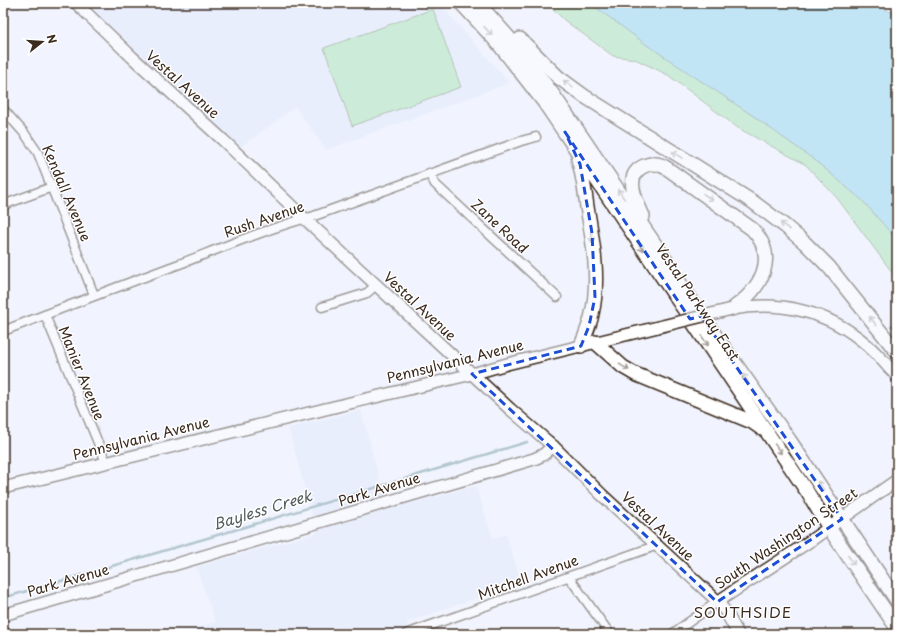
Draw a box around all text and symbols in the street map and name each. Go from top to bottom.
north arrow [22,22,62,62]
one-way arrow [483,26,492,36]
text: N [43,32,62,46]
street label: Vestal Avenue [141,45,225,123]
one-way arrow [562,80,573,88]
street label: Kendall Avenue [37,142,97,244]
one-way arrow [671,150,683,158]
one-way arrow [617,189,625,200]
one-way arrow [702,193,713,201]
street label: Zane Road [467,194,533,258]
street label: Rush Avenue [221,195,307,243]
one-way arrow [780,221,791,230]
one-way arrow [588,230,596,243]
street label: Vestal Parkway East [651,239,745,365]
one-way arrow [636,240,644,251]
street label: Vestal Avenue [379,267,462,346]
one-way arrow [869,316,877,327]
street label: Manier Avenue [54,323,111,424]
street label: Pennsylvania Avenue [384,334,526,388]
one-way arrow [701,336,709,347]
one-way arrow [618,364,630,372]
one-way arrow [742,374,750,385]
street label: Pennsylvania Avenue [70,411,212,465]
one-way arrow [774,443,782,454]
street label: Park Avenue [336,467,423,511]
one-way arrow [817,480,825,491]
street label: South Washington Street [710,482,862,594]
water label: Bayless Creek [210,483,315,535]
street label: Vestal Avenue [617,487,700,566]
street label: Mitchell Avenue [475,549,581,605]
one-way arrow [847,554,855,565]
street label: Park Avenue [25,558,112,602]
district label: SOUTHSIDE [694,600,792,623]

